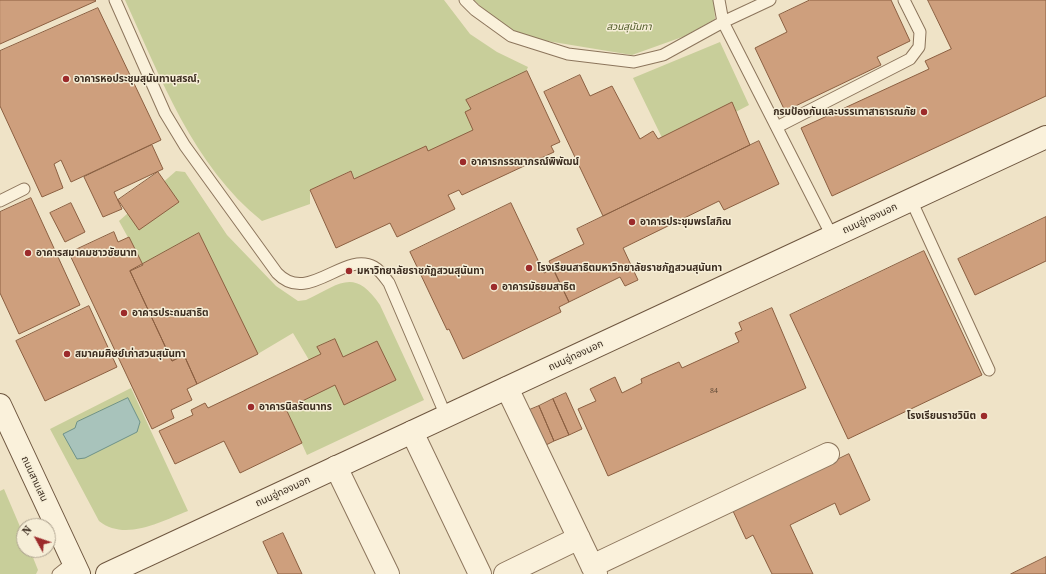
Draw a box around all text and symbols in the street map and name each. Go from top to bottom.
park label: สวนสุนันทา [607,21,651,33]
place label: อาคารหอประชุมสุนันทานุสรณ์, [74,73,200,85]
marker: อาคารหอประชุมสุนันทานุสรณ์, [61,74,71,84]
place label: กรมป้องกันและบรรเทาสาธารณภัย [773,106,916,118]
marker: กรมป้องกันและบรรเทาสาธารณภัย [919,107,929,117]
place label: อาคารกรรณาภรณ์พิพัฒน์ [471,156,579,168]
marker: อาคารกรรณาภรณ์พิพัฒน์ [458,157,468,167]
street label: ถนนอู่ทองนอก [841,201,899,237]
place label: อาคารประชุมพรโสภิณ [640,216,731,228]
marker: อาคารประชุมพรโสภิณ [627,217,637,227]
place label: อาคารสมาคมชาวชัยนาท [36,247,137,259]
marker: อาคารสมาคมชาวชัยนาท [23,248,33,258]
place label: โรงเรียนสาธิตมหาวิทยาลัยราชภัฏสวนสุนันทา [537,262,722,274]
marker: โรงเรียนสาธิตมหาวิทยาลัยราชภัฏสวนสุนันทา [524,263,534,273]
place label: มหาวิทยาลัยราชภัฏสวนสุนันทา [357,265,484,277]
marker: มหาวิทยาลัยราชภัฏสวนสุนันทา [344,266,354,276]
place label: อาคารมัธยมสาธิต [502,281,575,293]
marker: อาคารมัธยมสาธิต [489,282,499,292]
place label: อาคารประถมสาธิต [132,307,209,319]
marker: อาคารประถมสาธิต [119,308,129,318]
street label: ถนนอู่ทองนอก [547,338,605,374]
place label: สมาคมศิษย์เก่าสวนสุนันทา [75,348,186,360]
marker: สมาคมศิษย์เก่าสวนสุนันทา [62,349,72,359]
house number: 84 [710,386,718,396]
place label: อาคารนิลรัตนาทร [259,401,332,413]
marker: อาคารนิลรัตนาทร [246,402,256,412]
place label: โรงเรียนราชวินิต [907,410,976,422]
marker: โรงเรียนราชวินิต [979,411,989,421]
street label: ถนนสามเสน [18,454,50,504]
street label: ถนนอู่ทองนอก [254,474,312,510]
north arrow [16,518,56,558]
text: N [19,523,36,539]

